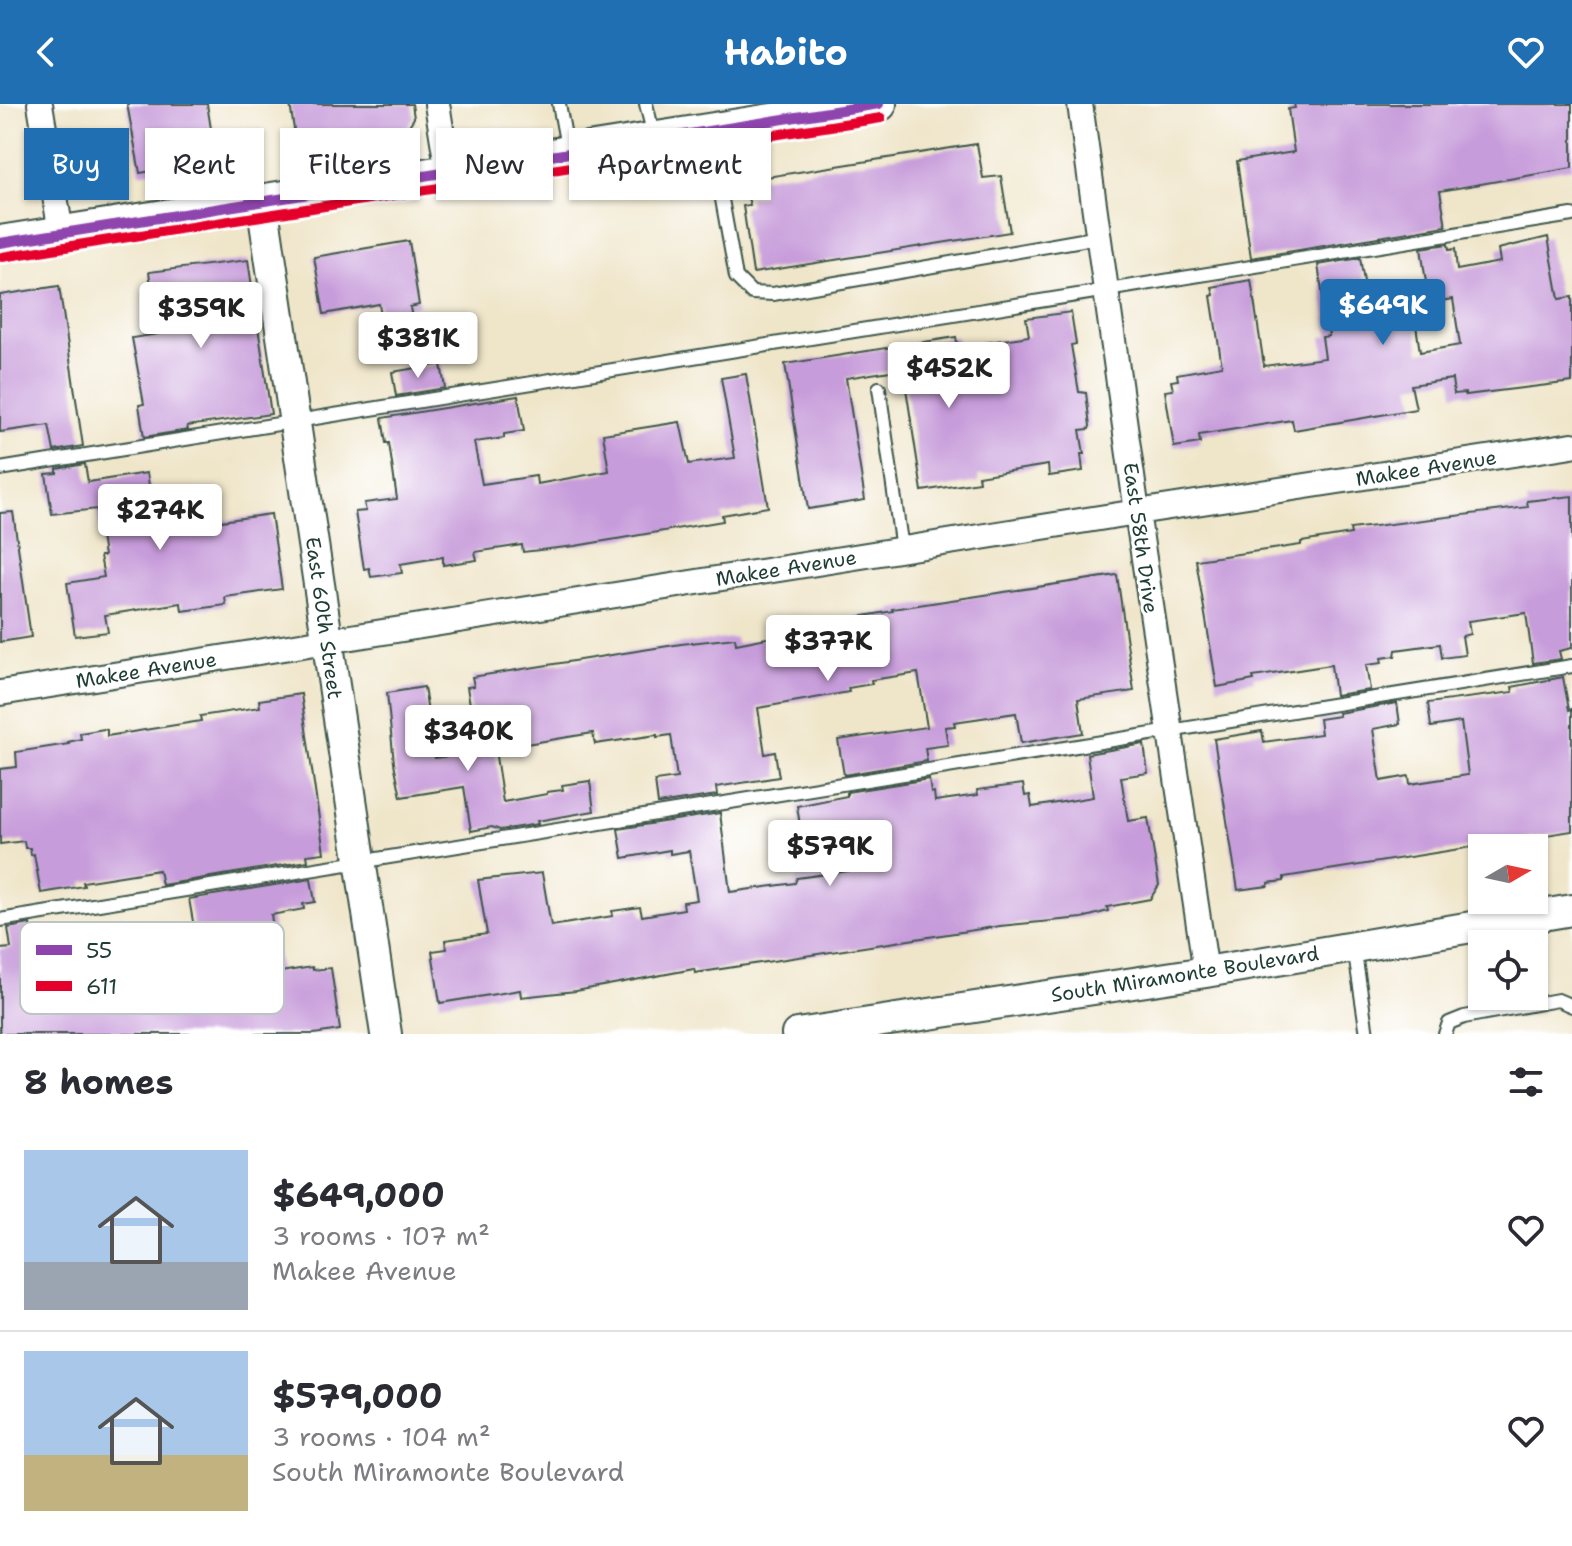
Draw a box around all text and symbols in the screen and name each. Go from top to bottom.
text: Habito [724,28,848,77]
icon: back [24,30,68,74]
icon: heart [1504,30,1548,74]
chip: Buy [24,128,129,200]
chip: Rent [145,128,264,200]
chip: Filters [280,128,420,200]
chip: New [436,128,553,200]
chip: Apartment [569,128,771,200]
pin: $649K [1327,279,1439,347]
pin: $359K [145,282,257,350]
text: $649K [1338,287,1428,322]
text: $359K [157,290,245,325]
pin: $381K [362,312,474,380]
text: $381K [377,320,459,355]
pin: $452K [893,342,1005,410]
text: $452K [906,350,992,385]
street label: Makee Avenue [1354,444,1498,492]
street label: East 58th Drive [1118,461,1164,615]
pin: $274K [104,484,216,552]
text: $274K [116,492,204,527]
street label: East 60th Street [300,535,348,701]
street label: Makee Avenue [714,544,858,592]
pin: $377K [772,615,884,683]
text: $377K [784,623,872,658]
street label: Makee Avenue [74,646,218,694]
pin: $340K [412,705,524,773]
text: $340K [423,713,513,748]
pin: $579K [774,820,886,888]
text: $579K [786,828,874,863]
north arrow [1468,834,1548,914]
map controls [1468,834,1548,1010]
legend [20,922,284,1014]
button: locate [1468,930,1548,1010]
text: 55 [86,936,112,965]
street label: South Miramonte Boulevard [1049,940,1321,1008]
text: 611 [86,972,117,1001]
text: 8 homes [24,1059,173,1105]
icon: filters [1504,1060,1548,1104]
text: $649,000 [272,1172,445,1218]
icon: home [88,1182,184,1278]
icon: heart [1504,1208,1548,1252]
text: 3 rooms · 107 m² [272,1218,490,1253]
text: Makee Avenue [272,1253,457,1288]
text: $579,000 [272,1373,442,1419]
icon: home [88,1383,184,1479]
icon: heart [1504,1409,1548,1453]
text: 3 rooms · 104 m² [272,1419,491,1454]
text: South Miramonte Boulevard [272,1454,624,1489]

